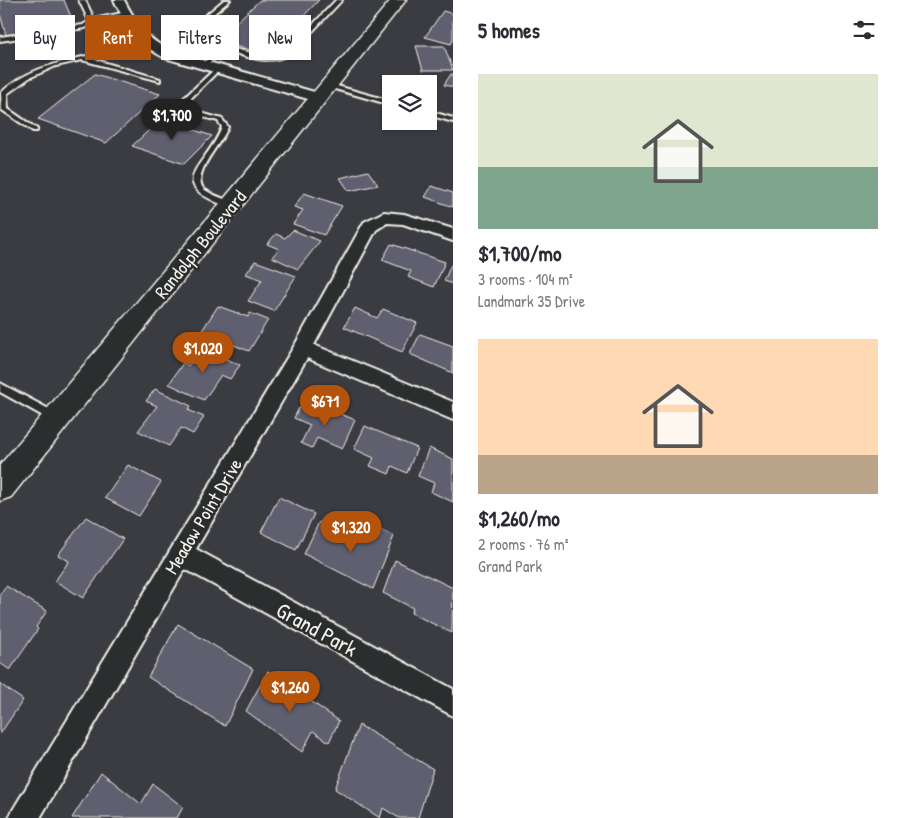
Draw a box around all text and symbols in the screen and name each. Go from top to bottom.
chip: Buy [15,15,75,60]
chip: Rent [85,15,151,60]
chip: Filters [161,15,239,60]
chip: New [249,15,311,60]
text: 5 homes [478,16,540,45]
icon: filters [850,16,878,44]
map controls [382,75,437,130]
button: layers [382,75,437,130]
pin: $1,700 [131,98,213,141]
text: $1,700 [152,104,192,126]
icon: home [633,106,723,196]
street label: Randolph Boulevard [148,184,252,304]
text: $1,700/mo [478,239,561,268]
text: 3 rooms · 104 m² [478,268,573,290]
text: Landmark 35 Drive [478,290,585,312]
pin: $1,020 [162,332,244,374]
text: $1,020 [184,337,222,359]
icon: home [633,371,723,461]
pin: $671 [295,384,355,427]
text: $671 [311,390,339,412]
street label: Meadow Point Drive [158,453,248,579]
text: $1,260/mo [478,504,560,533]
pin: $1,320 [310,510,392,553]
text: $1,320 [332,516,370,538]
text: 2 rooms · 76 m² [478,533,568,555]
text: Grand Park [478,555,542,577]
street label: Grand Park [271,595,363,663]
pin: $1,260 [249,670,331,713]
text: $1,260 [271,676,309,698]

